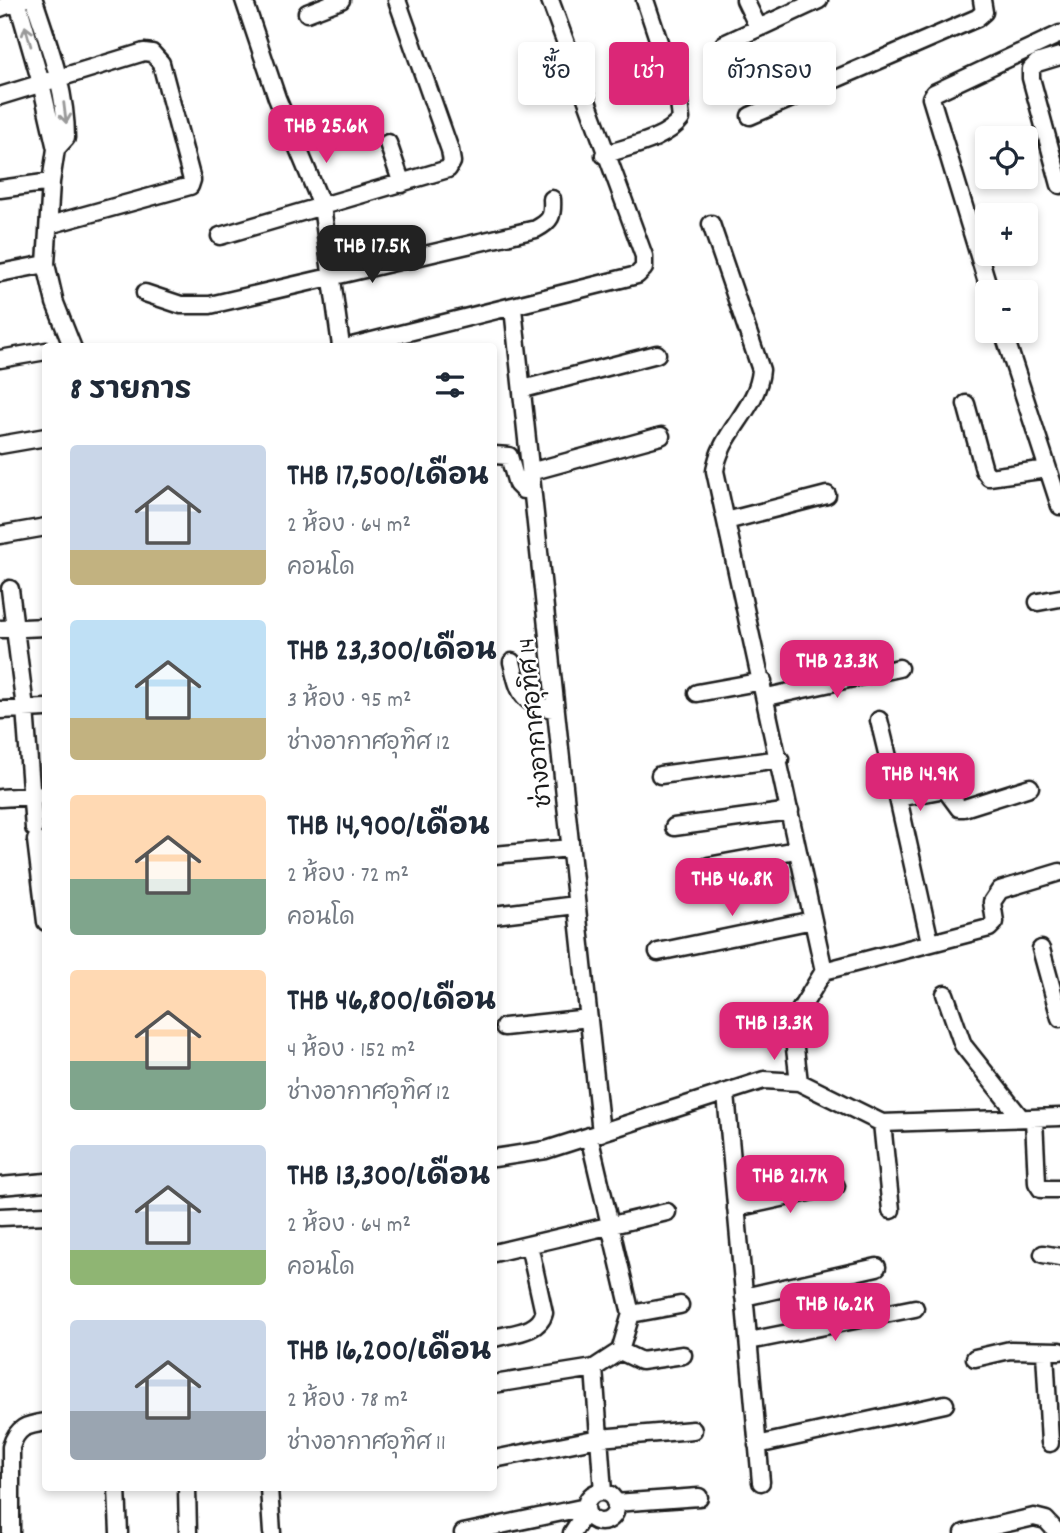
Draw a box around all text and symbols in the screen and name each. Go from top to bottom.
one-way arrow [20,25,33,47]
chip: ซื้อ [518,42,595,105]
chip: เช่า [609,42,689,105]
chip: ตัวกรอง [703,42,836,105]
one-way arrow [58,101,71,124]
pin: THB 25.6K [246,106,406,165]
text: THB 25.6K [284,111,368,144]
map controls [975,126,1038,343]
button: locate [975,126,1038,189]
button: + [975,203,1038,266]
pin: THB 17.5K [292,226,452,285]
text: THB 17.5K [334,231,410,264]
button: − [975,280,1038,343]
icon: filters [431,366,469,404]
text: 8 รายการ [70,371,191,414]
text: THB 17,500/เดือน [287,457,489,500]
icon: home [126,473,210,557]
text: 2 ห้อง · 64 m² [287,510,411,543]
text: คอนโด [287,553,355,586]
text: THB 23,300/เดือน [287,632,497,675]
street label: ช่างอากาศอุทิศ 14 [510,636,563,809]
pin: THB 23.3K [757,640,917,700]
text: THB 23.3K [796,646,878,679]
icon: home [126,648,210,732]
text: 3 ห้อง · 95 m² [287,685,411,718]
text: ช่างอากาศอุทิศ 12 [287,728,451,761]
pin: THB 14.9K [840,754,1000,813]
text: THB 14.9K [882,759,958,792]
text: THB 14,900/เดือน [287,807,490,850]
icon: home [126,823,210,907]
pin: THB 46.8K [652,858,812,918]
text: 2 ห้อง · 72 m² [287,860,409,893]
text: THB 46.8K [691,864,773,897]
text: คอนโด [287,903,355,936]
text: THB 46,800/เดือน [287,982,496,1025]
icon: home [126,998,210,1082]
pin: THB 13.3K [694,1002,854,1062]
text: THB 13.3K [735,1008,813,1041]
text: 4 ห้อง · 152 m² [287,1035,415,1068]
text: ช่างอากาศอุทิศ 12 [287,1078,451,1111]
pin: THB 21.7K [710,1156,870,1215]
text: THB 13,300/เดือน [287,1157,490,1200]
text: THB 21.7K [752,1161,828,1194]
icon: home [126,1173,210,1257]
text: 2 ห้อง · 64 m² [287,1210,411,1243]
text: คอนโด [287,1253,355,1286]
pin: THB 16.2K [755,1284,915,1343]
text: THB 16.2K [796,1289,874,1322]
text: THB 16,200/เดือน [287,1332,491,1375]
icon: home [126,1348,210,1432]
text: 2 ห้อง · 78 m² [287,1385,408,1418]
text: ช่างอากาศอุทิศ 11 [287,1428,446,1461]

